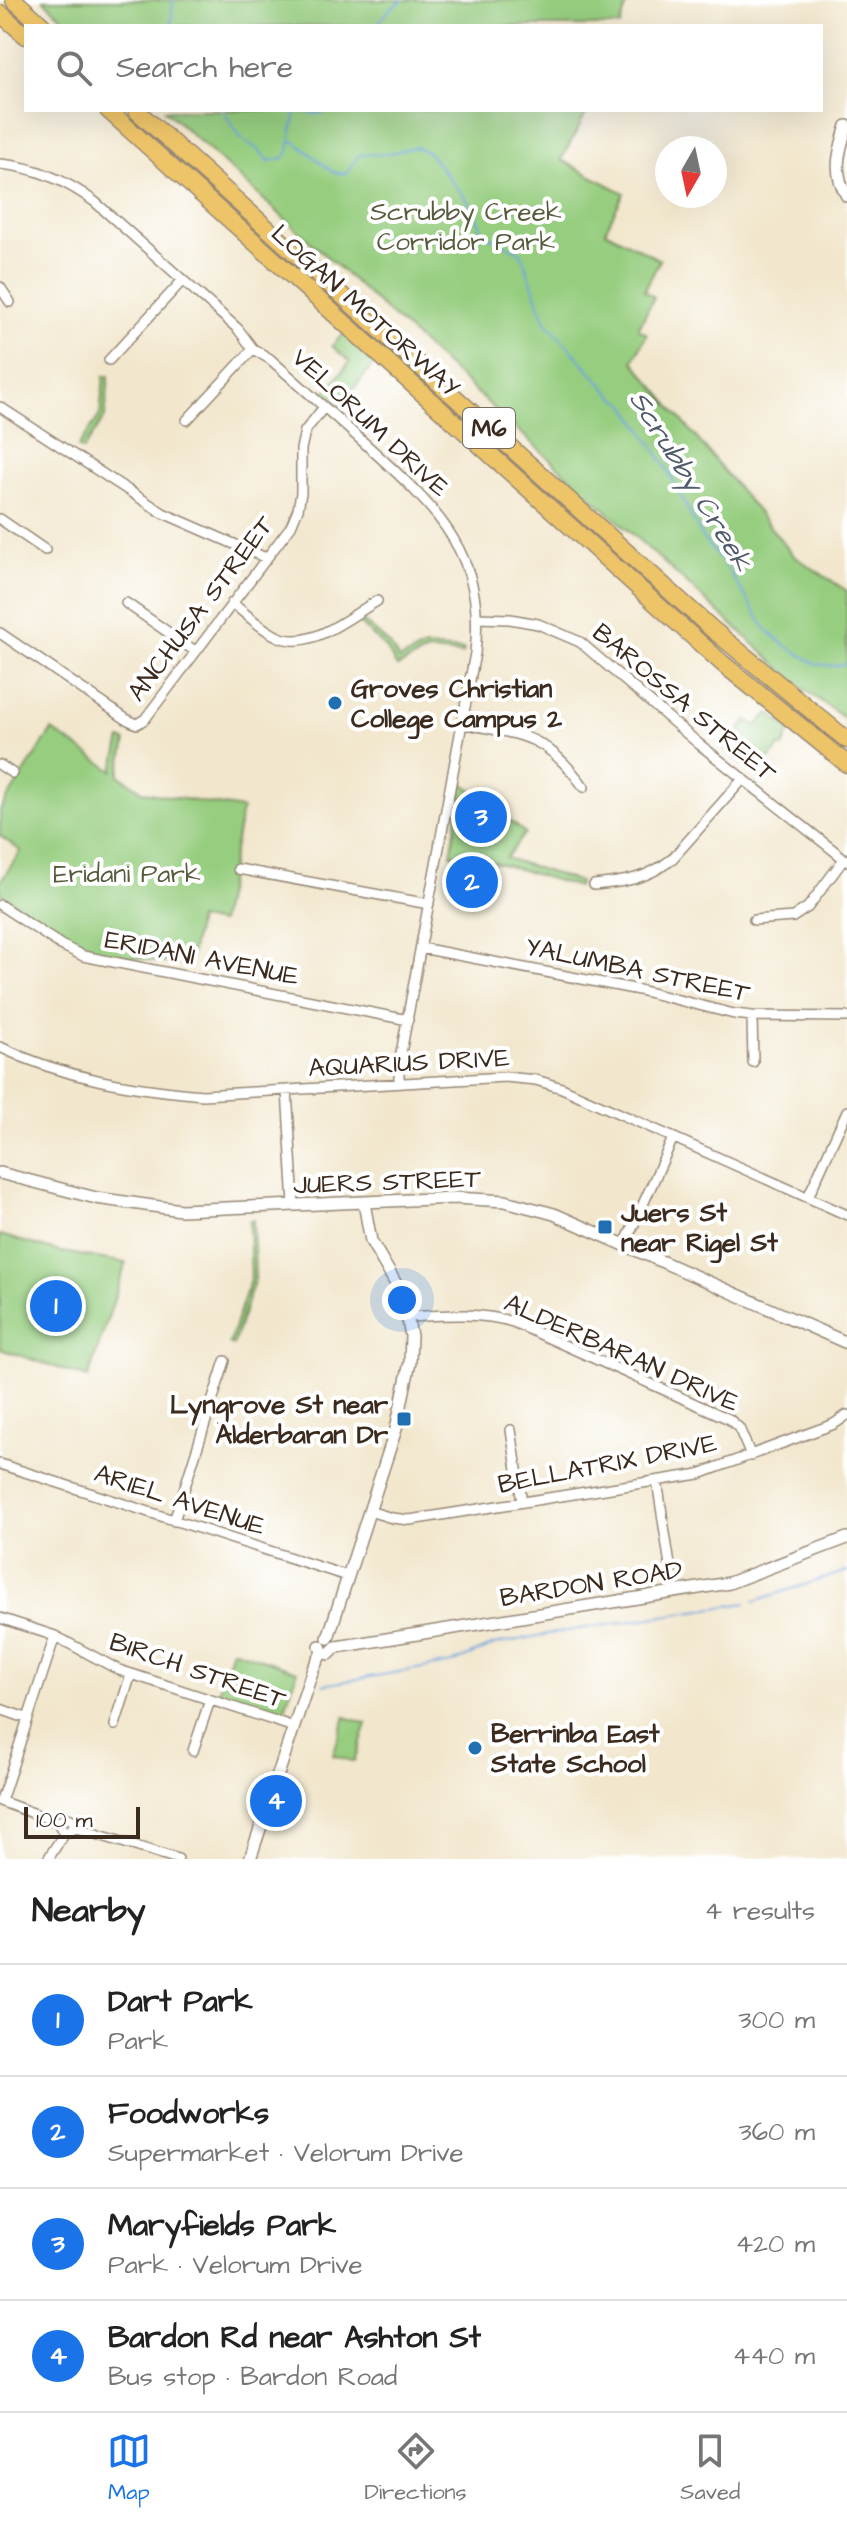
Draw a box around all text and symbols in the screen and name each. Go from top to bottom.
search box [24,24,823,112]
icon: search [52,46,96,90]
text: Search here [116,47,293,89]
north arrow [655,136,727,208]
park label: Scrubby Creek Corridor Park [370,194,562,260]
street label: LOGAN MOTORWAY [263,216,468,405]
street label: VELORUM DRIVE [284,340,457,505]
water label: Scrubby Creek [619,383,762,580]
road number: M6 [463,408,515,448]
street label: ANCHUSA STREET [119,508,283,709]
street label: BAROSSA STREET [585,615,785,791]
place label: Groves Christian College Campus 2 [351,671,562,740]
marker: Groves Christian College Campus 2 [326,694,344,712]
pin: 3 [455,787,507,847]
pin: 2 [446,852,498,912]
park label: Eridani Park [53,856,201,892]
street label: ERIDANI AVENUE [102,922,302,994]
street label: YALUMBA STREET [522,929,754,1012]
street label: AQUARIUS DRIVE [307,1040,511,1086]
street label: JUERS STREET [293,1161,482,1203]
place label: Juers St near Rigel St [620,1195,778,1264]
marker: Juers St near Rigel St [596,1218,614,1236]
pin: 1 [30,1276,82,1336]
your location [382,1280,422,1320]
street label: ALDERBARAN DRIVE [498,1285,745,1421]
place label: Lyngrove St near Alderbaran Dr [170,1387,389,1453]
marker: Lyngrove St near Alderbaran Dr [395,1410,413,1428]
street label: BELLATRIX DRIVE [495,1425,720,1503]
street label: ARIEL AVENUE [90,1455,270,1545]
street label: BARDON ROAD [497,1552,685,1616]
street label: BIRCH STREET [105,1624,291,1718]
place label: Berrinba East State School [490,1716,660,1782]
marker: Berrinba East State School [466,1739,484,1757]
pin: 4 [250,1771,302,1831]
scale bar [24,1803,140,1839]
text: 100 m [36,1805,93,1836]
text: Nearby [32,1887,146,1935]
text: 4 results [705,1893,815,1929]
text: Dart Park [108,1981,253,2023]
text: 1 [56,2002,60,2038]
text: 300 m [738,2002,815,2038]
text: Park [108,2023,168,2059]
text: Foodworks [108,2093,269,2135]
text: 2 [51,2114,65,2150]
text: 360 m [738,2114,815,2150]
text: Supermarket · Velorum Drive [108,2135,464,2171]
text: Maryfields Park [108,2205,336,2247]
text: 3 [51,2226,65,2262]
text: 420 m [735,2226,815,2262]
text: Park · Velorum Drive [108,2247,363,2283]
text: Bardon Rd near Ashton St [108,2317,481,2359]
text: 4 [49,2338,67,2374]
text: 440 m [733,2338,815,2374]
text: Bus stop · Bardon Road [108,2359,397,2395]
tab: Map [107,2429,151,2508]
tab: Directions [364,2429,467,2508]
tab: Saved [680,2429,740,2508]

